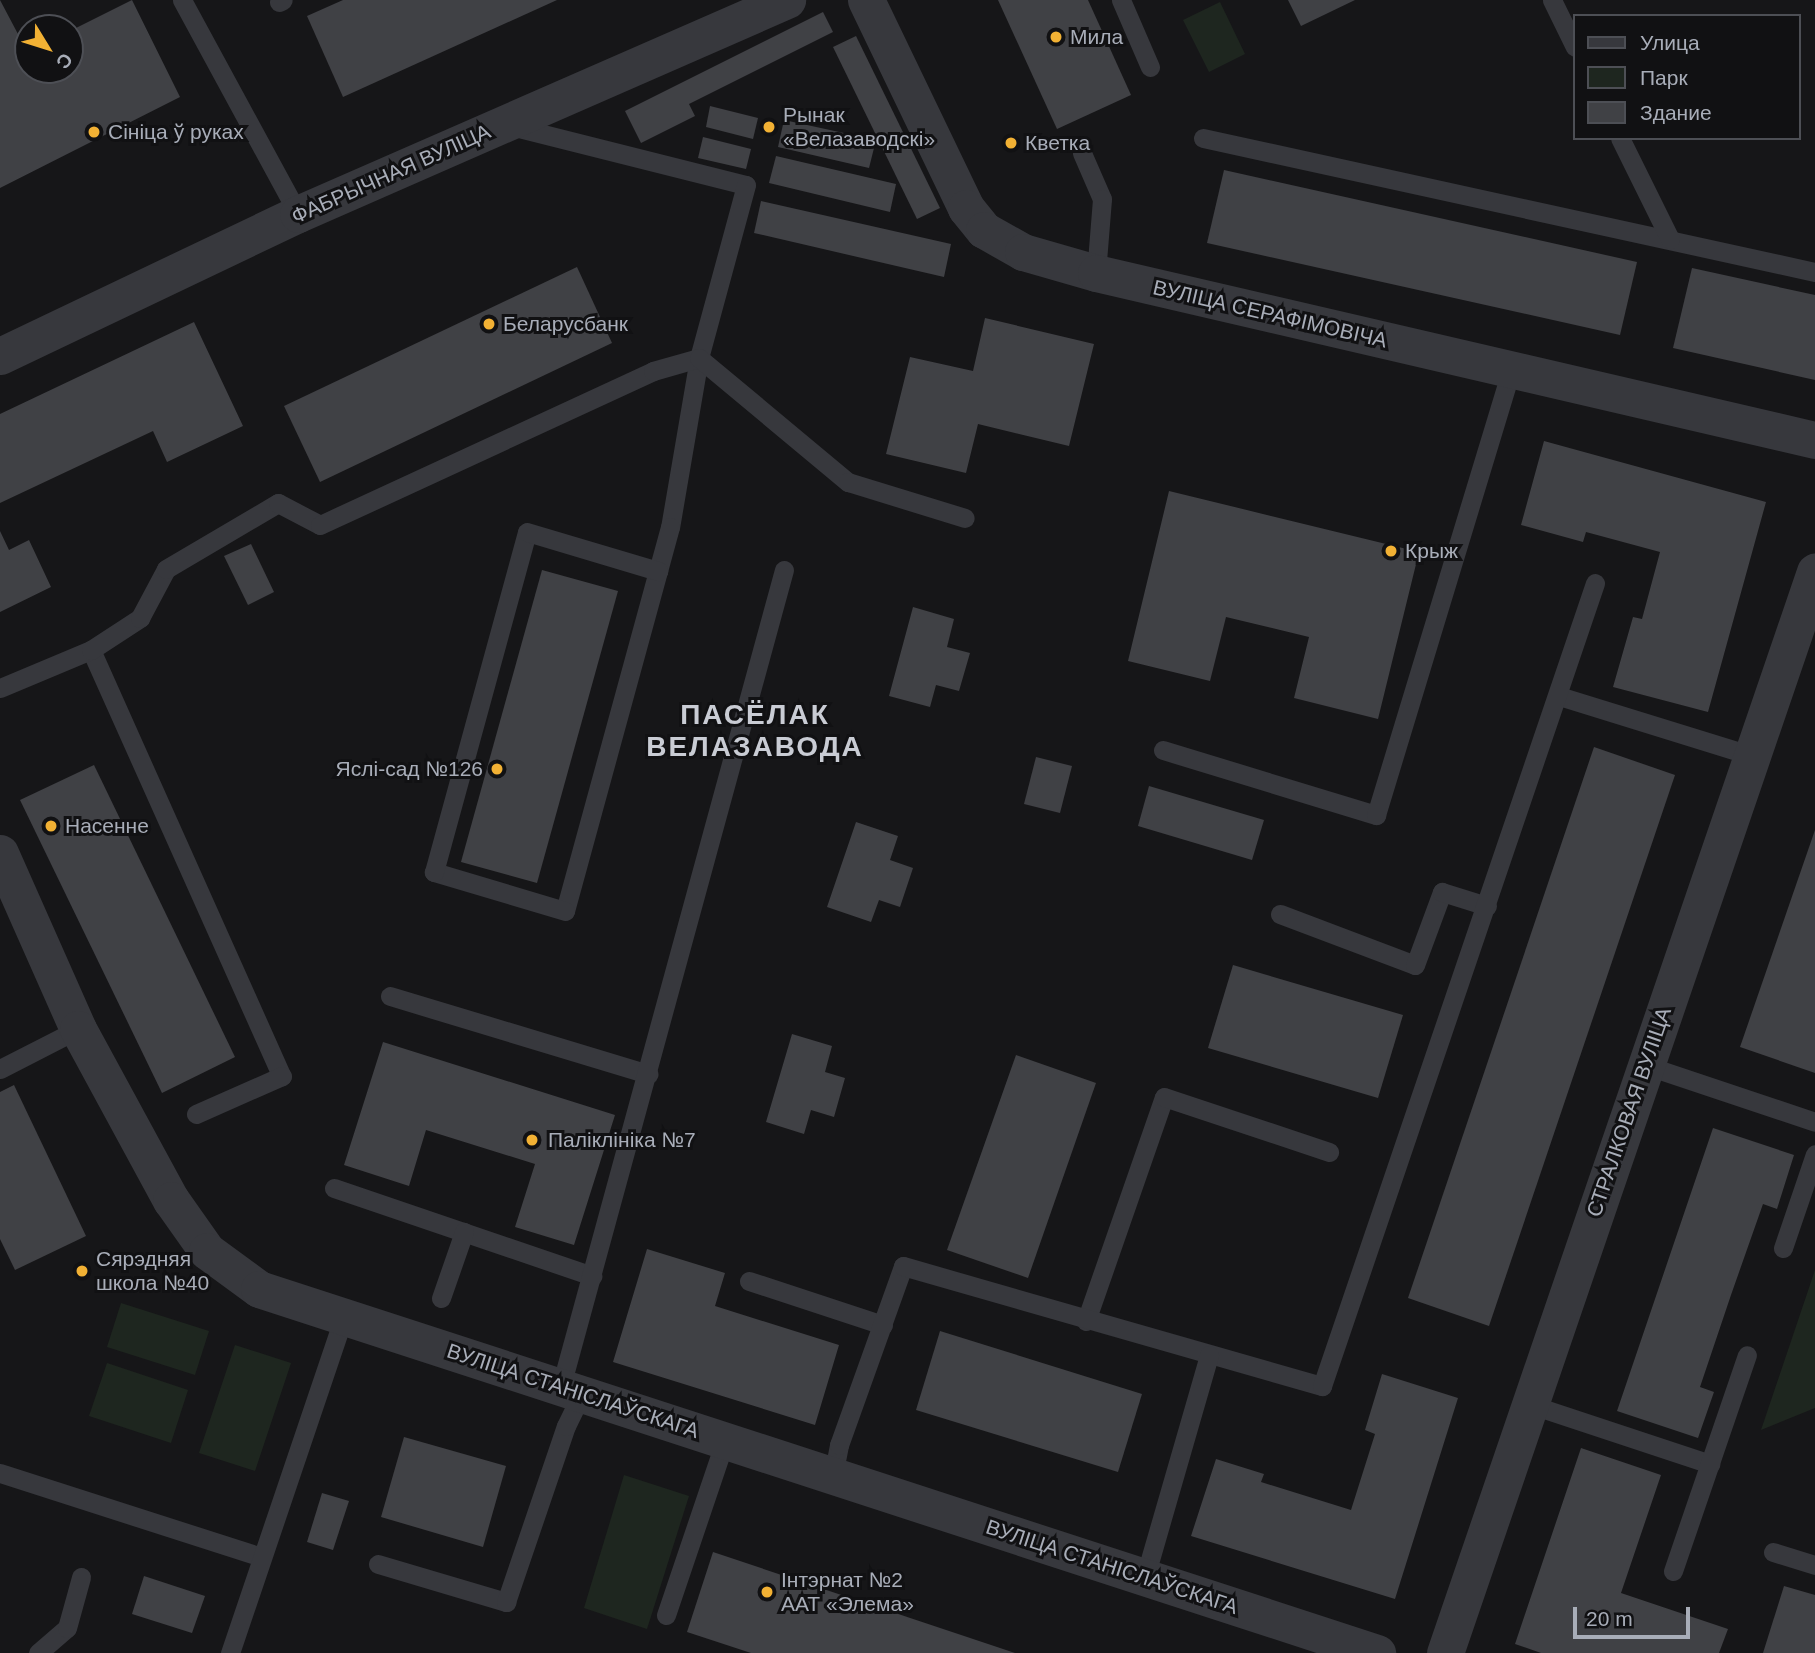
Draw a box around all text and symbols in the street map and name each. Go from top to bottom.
north arrow [14,14,84,84]
legend [1574,14,1801,140]
place label: Мила [1070,24,1123,50]
marker: Мила [1048,29,1064,45]
text: Улица [1640,31,1700,54]
text: С [52,49,77,73]
text: Парк [1640,66,1688,89]
text: Здание [1640,101,1712,124]
place label: Рынак «Велазаводскі» [783,102,935,152]
place label: Сініца ў руках [108,119,244,145]
street label: ФАБРЫЧНАЯ ВУЛІЦА [288,119,494,229]
marker: Рынак «Велазаводскі» [761,119,777,135]
marker: Сініца ў руках [86,124,102,140]
place label: Кветка [1025,130,1090,156]
marker: Кветка [1003,135,1019,151]
street label: ВУЛІЦА СЕРАФІМОВІЧА [1150,275,1390,353]
place label: Беларусбанк [503,311,628,337]
marker: Беларусбанк [481,316,497,332]
place label: Крыж [1405,538,1458,564]
marker: Крыж [1383,543,1399,559]
district label: ПАСЁЛАК ВЕЛАЗАВОДА [647,698,863,764]
place label: Яслі-сад №126 [336,756,483,782]
marker: Яслі-сад №126 [489,761,505,777]
place label: Насенне [65,813,149,839]
marker: Насенне [43,818,59,834]
street label: СТРАЛКОВАЯ ВУЛІЦА [1581,1004,1677,1220]
place label: Паліклініка №7 [548,1127,696,1153]
marker: Паліклініка №7 [522,1130,542,1150]
place label: Сярэдняя школа №40 [96,1246,209,1296]
marker: Сярэдняя школа №40 [74,1263,90,1279]
street label: ВУЛІЦА СТАНІСЛАЎСКАГА [444,1338,702,1444]
street label: ВУЛІЦА СТАНІСЛАЎСКАГА [983,1514,1241,1620]
place label: Інтэрнат №2 ААТ «Элема» [781,1567,914,1617]
marker: Інтэрнат №2 ААТ «Элема» [759,1584,775,1600]
scale bar [1577,1594,1694,1638]
text: 20 m [1586,1607,1633,1630]

